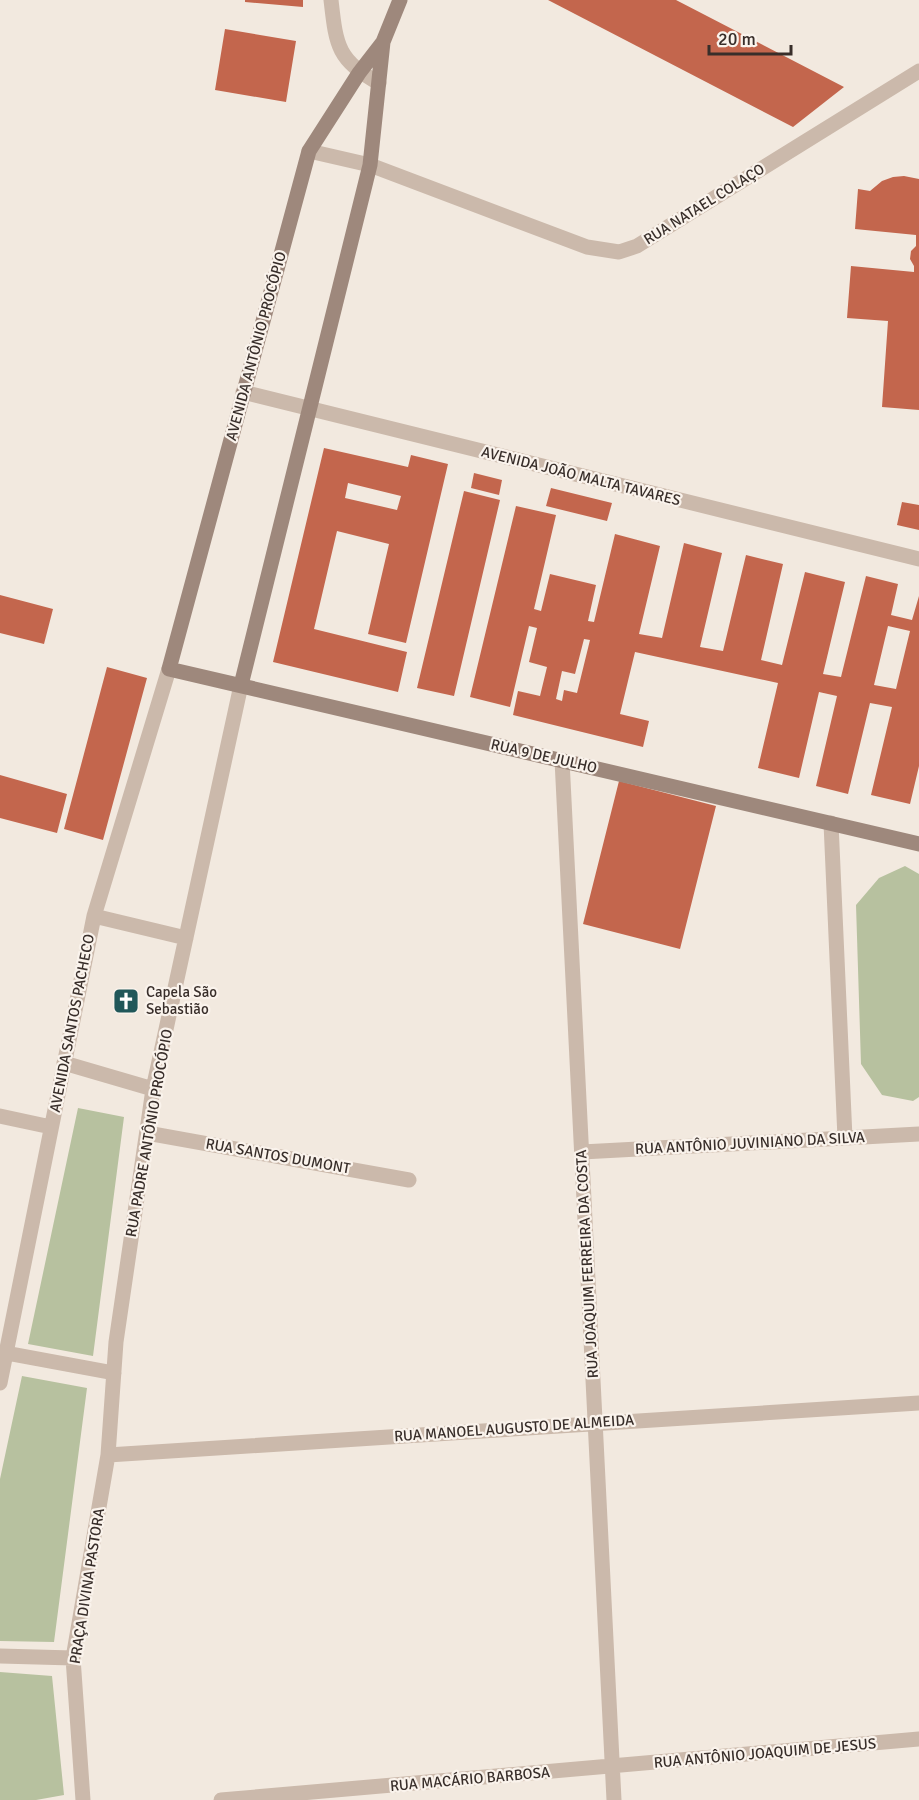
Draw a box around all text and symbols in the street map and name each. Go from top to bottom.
scale bar [709,18,792,56]
text: 20 m [718,28,756,50]
street label: RUA NATAEL COLAÇO [640,160,768,248]
street label: AVENIDA ANTÔNIO PROCÓPIO [221,249,290,442]
street label: AVENIDA JOÃO MALTA TAVARES [480,442,683,509]
street label: RUA 9 DE JULHO [489,735,599,777]
street label: AVENIDA SANTOS PACHECO [46,932,98,1114]
place label: Capela São Sebastião [146,983,217,1018]
church icon: Capela São Sebastião [111,986,141,1016]
street label: RUA PADRE ANTÔNIO PROCÓPIO [121,1027,176,1238]
street label: RUA ANTÔNIO JUVINIANO DA SILVA [635,1127,865,1158]
street label: RUA SANTOS DUMONT [204,1134,352,1178]
street label: RUA JOAQUIM FERREIRA DA COSTA [572,1149,602,1379]
street label: RUA MANOEL AUGUSTO DE ALMEIDA [393,1411,635,1445]
street label: PRAÇA DIVINA PASTORA [66,1507,108,1665]
street label: RUA ANTÔNIO JOAQUIM DE JESUS [653,1733,877,1772]
street label: RUA MACÁRIO BARBOSA [389,1762,551,1795]

